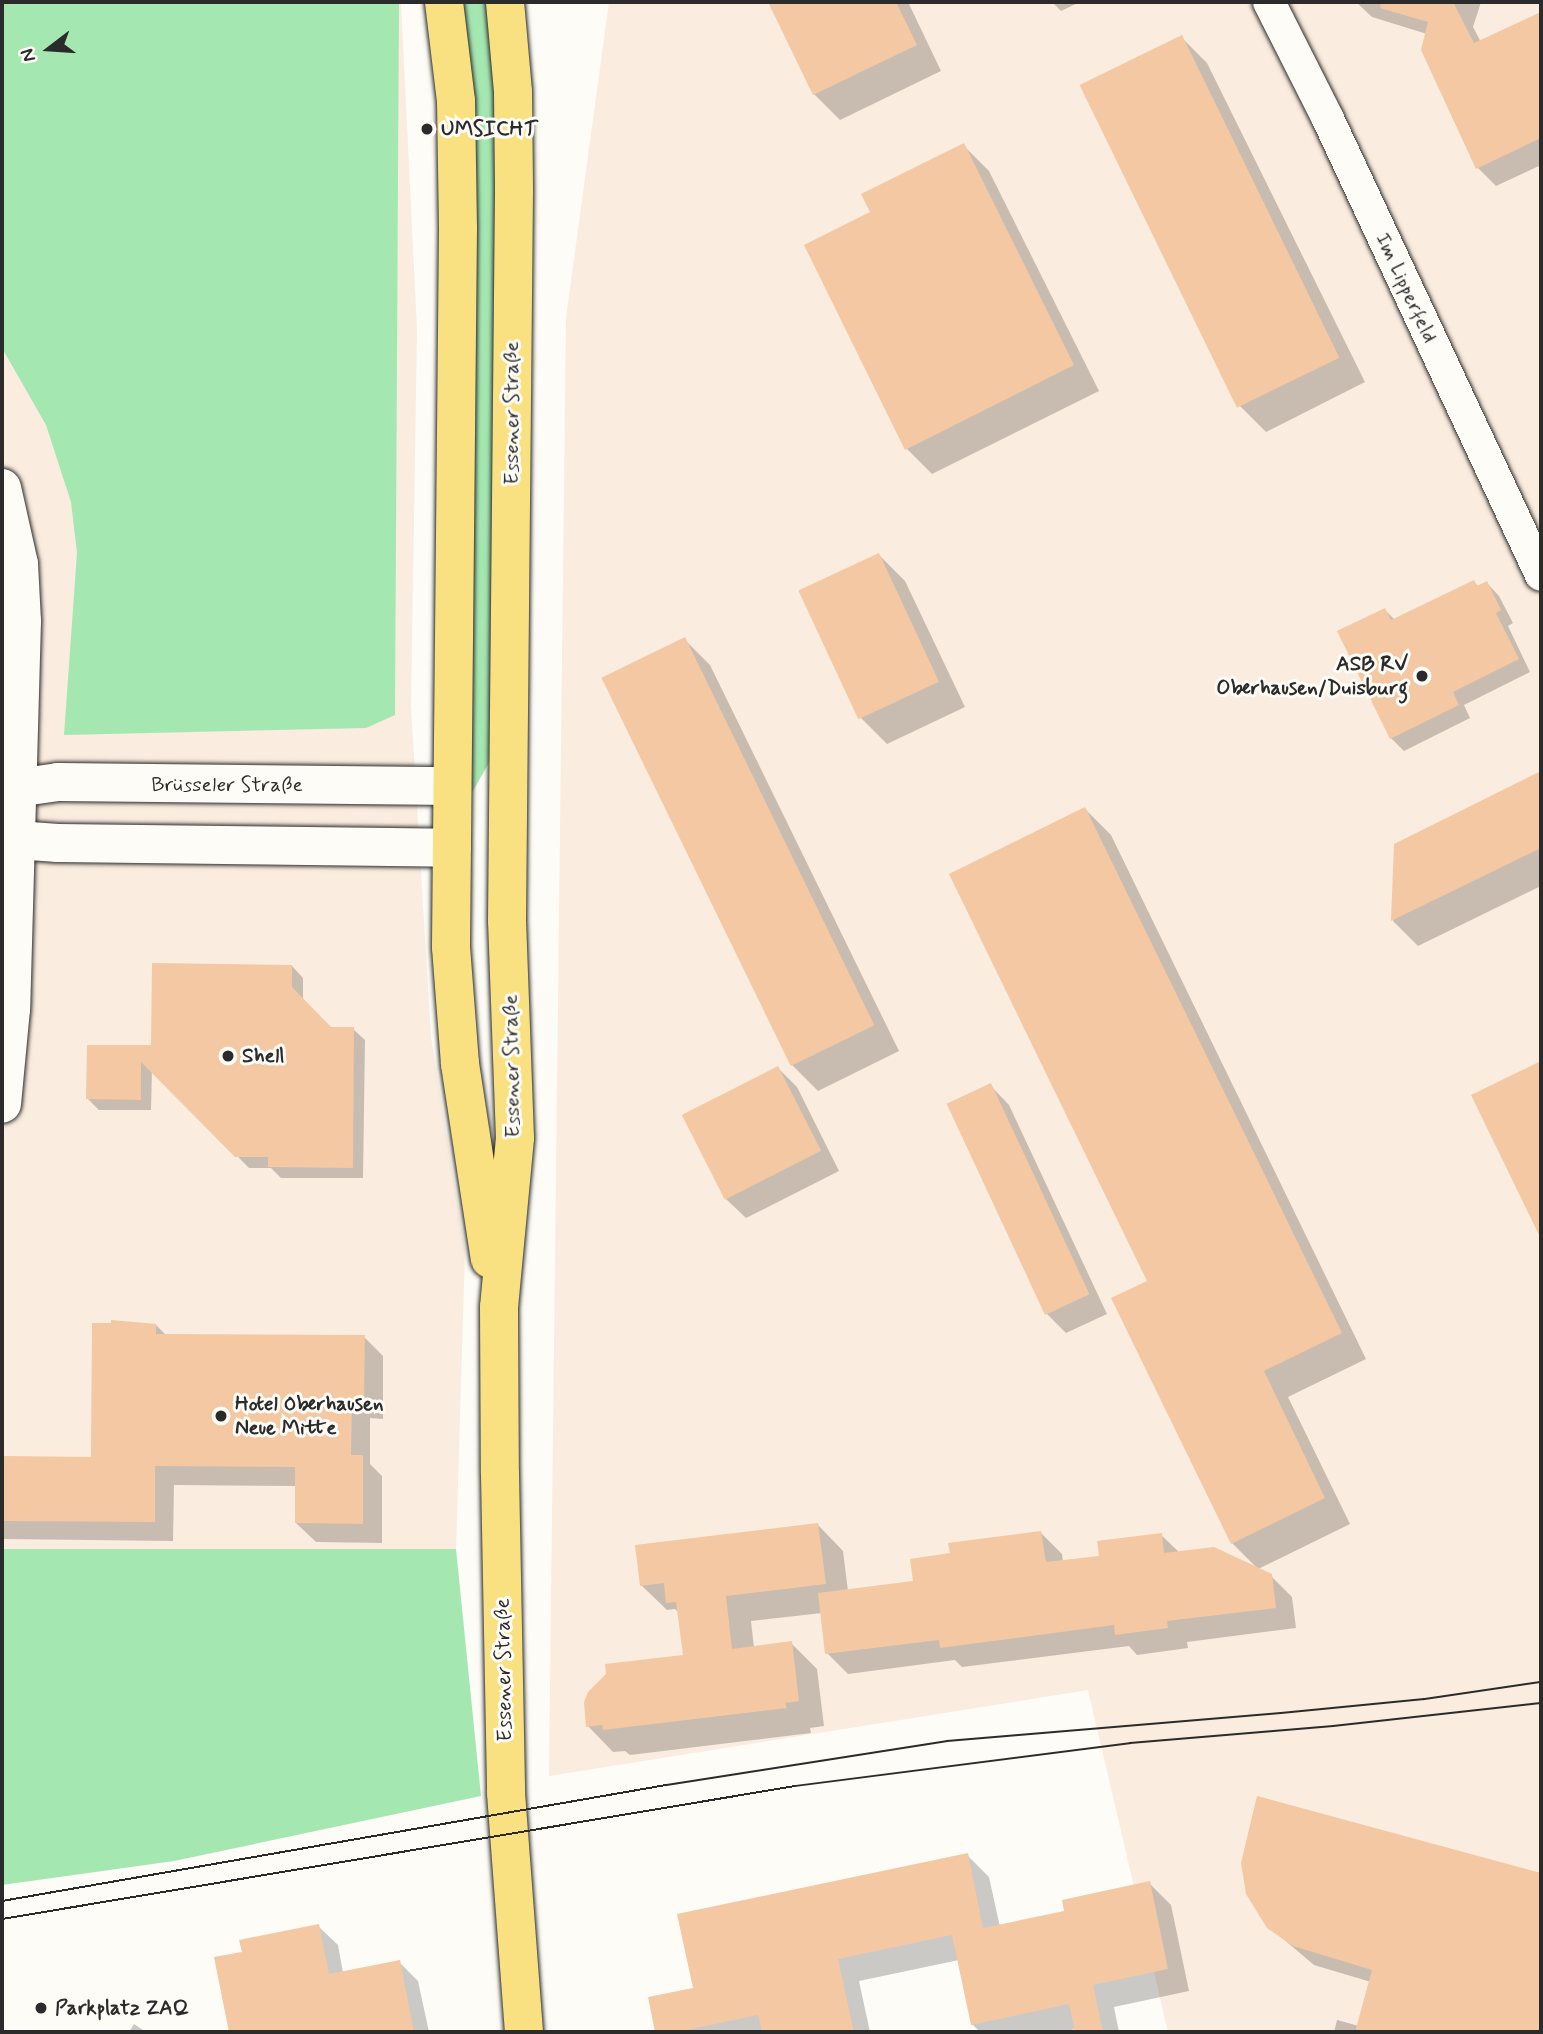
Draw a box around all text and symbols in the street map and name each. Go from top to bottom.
north arrow [14,14,84,84]
text: N [15,46,42,65]
place label: UMSICHT [441,116,537,142]
marker: UMSICHT [419,121,435,137]
street label: Im Lipperfeld [1369,229,1443,347]
street label: Essener Straße [499,341,525,485]
place label: ASB RV Oberhausen/Duisburg [1216,651,1408,701]
marker: ASB RV Oberhausen/Duisburg [1414,668,1430,684]
street label: Brüsseler Straße [151,772,303,798]
street label: Essener Straße [498,994,526,1138]
place label: Shell [242,1043,284,1069]
marker: Shell [220,1048,236,1064]
place label: Hotel Oberhausen Neue Mitte [235,1391,385,1441]
marker: Hotel Oberhausen Neue Mitte [213,1408,229,1424]
street label: Essener Straße [490,1598,518,1742]
place label: Parkplatz ZAQ [55,1995,192,2021]
marker: Parkplatz ZAQ [33,2000,49,2016]

